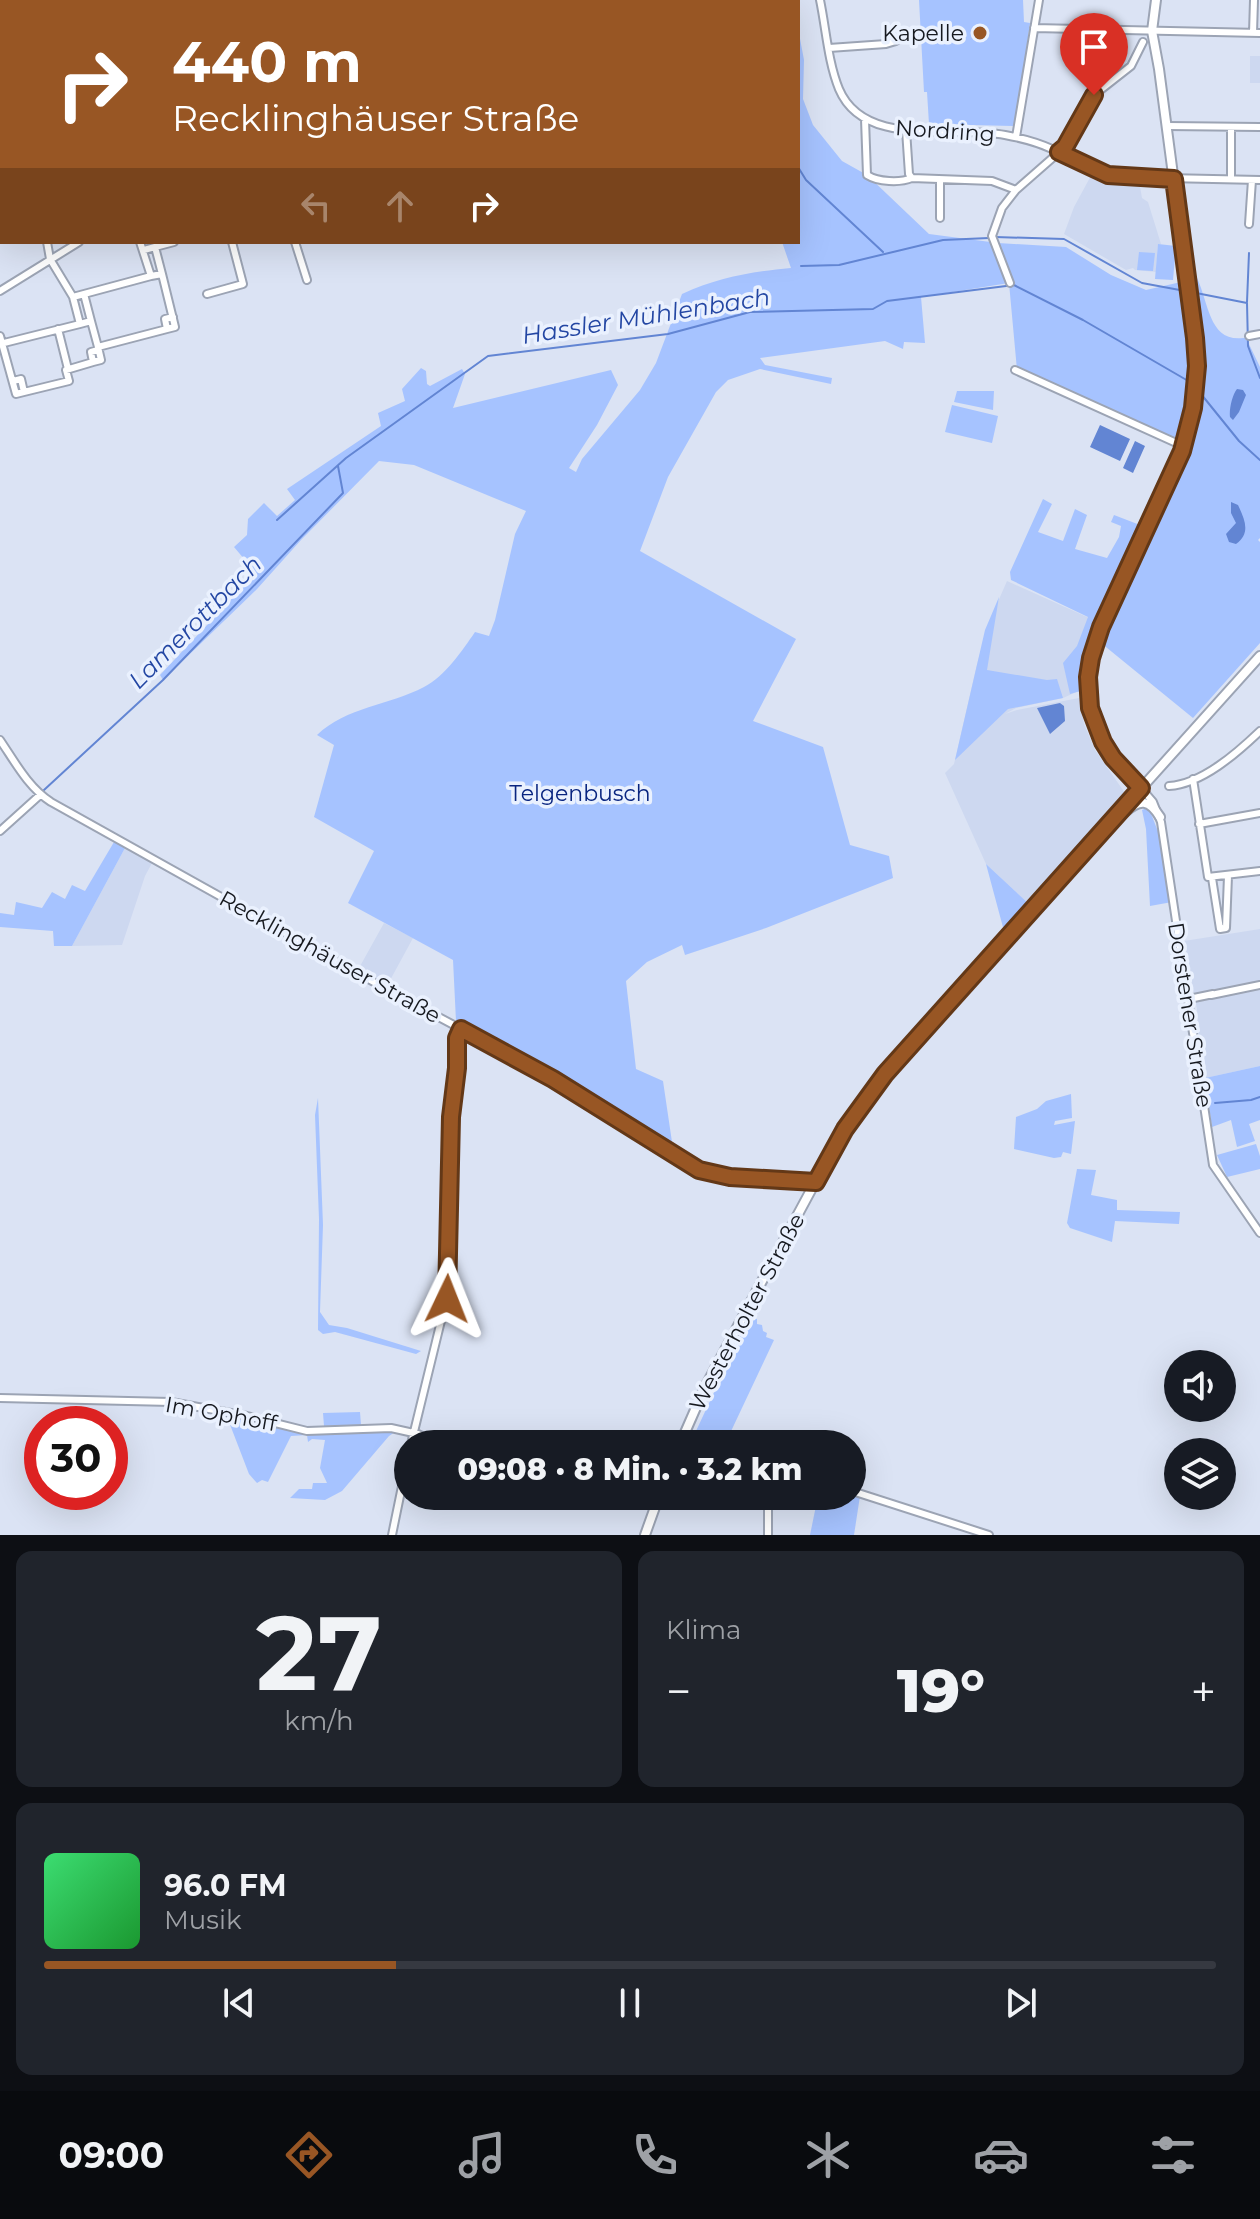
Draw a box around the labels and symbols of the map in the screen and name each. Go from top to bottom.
pin [1060,13,1128,95]
place label: Kapelle [882,20,964,47]
marker: Kapelle [971,24,989,42]
street label: Nordring [894,114,996,148]
water label: Hassler Mühlenbach [520,282,772,350]
water label: Lamerottbach [123,550,267,694]
park label: Telgenbusch [509,780,651,807]
street label: Recklinghäuser Straße [215,885,445,1029]
street label: Dorstener Straße [1162,920,1218,1110]
street label: Westerholter Straße [683,1209,811,1415]
position arrow [405,1257,489,1341]
street label: Im Ophoff [163,1391,280,1437]
speed limit sign: 30 [24,1406,128,1510]

